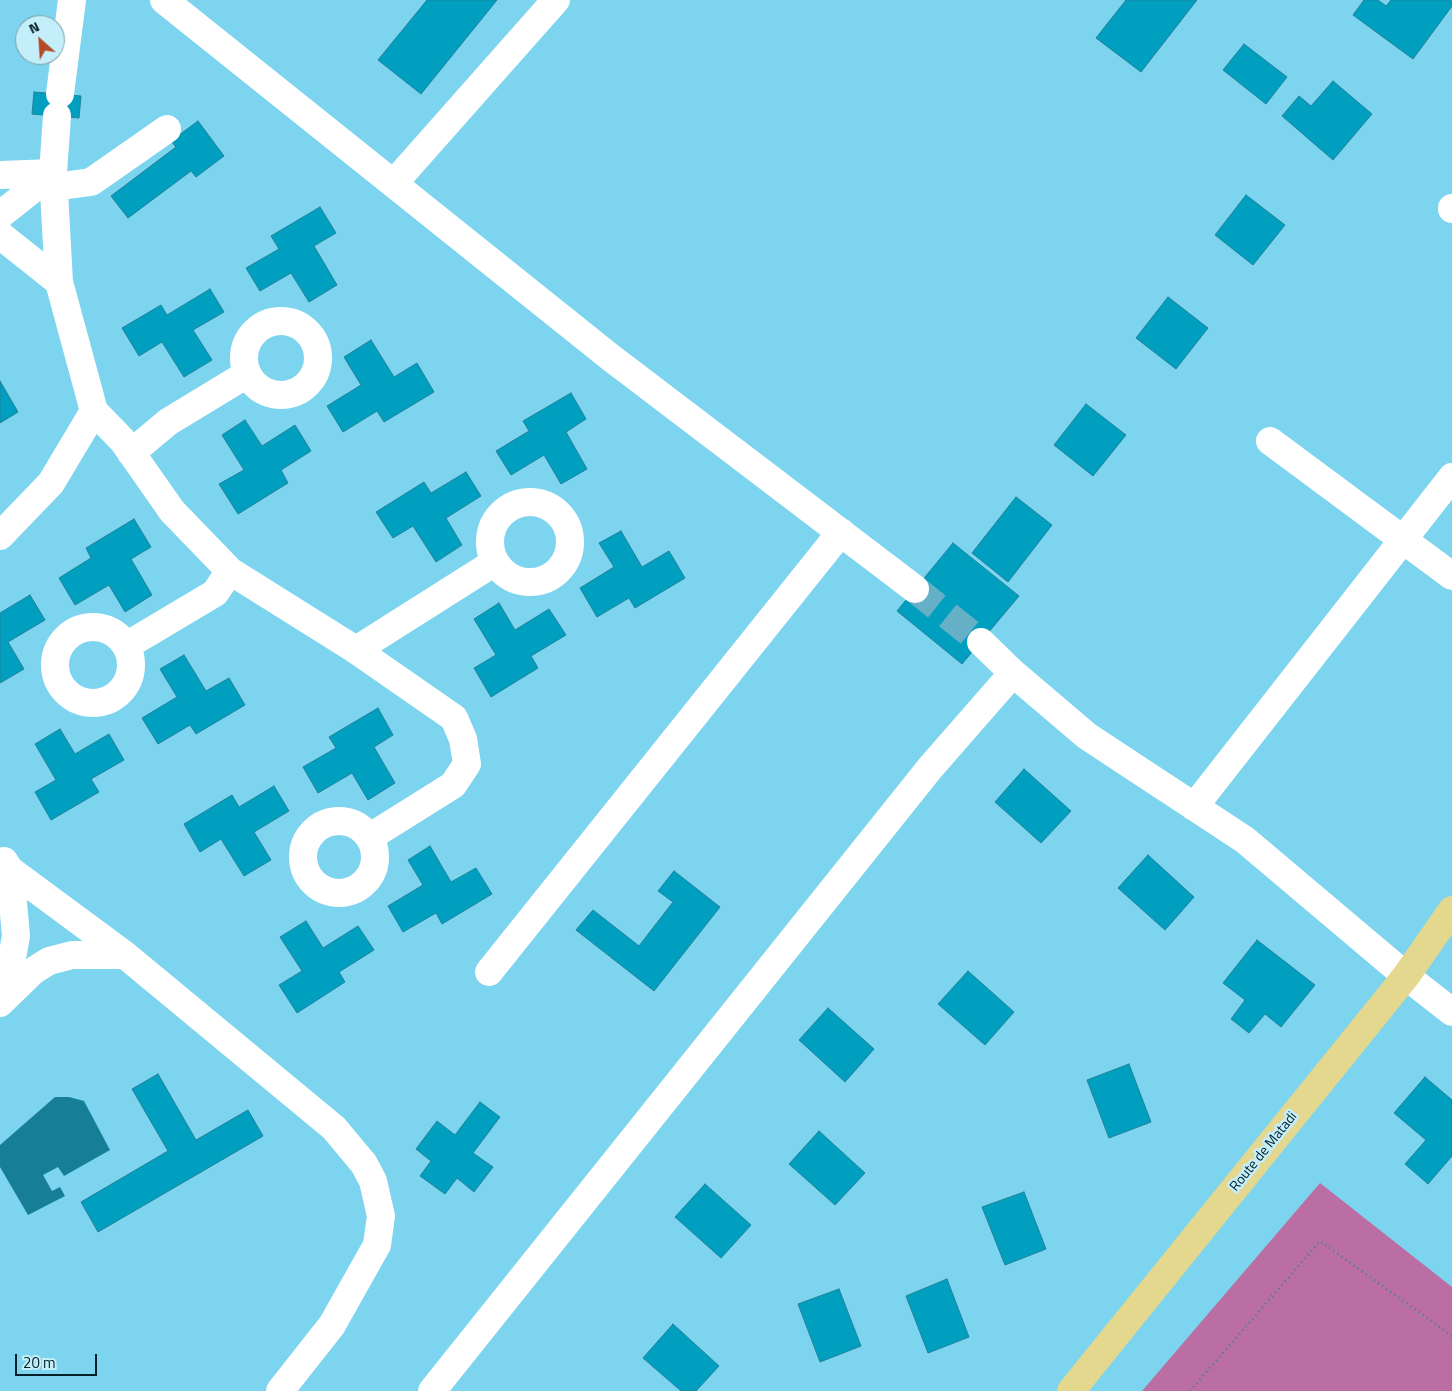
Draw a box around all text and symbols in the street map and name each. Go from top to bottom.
north arrow [15,15,65,65]
text: N [25,15,43,39]
street label: Route de Matadi [1227,1109,1301,1195]
scale bar [18,1344,100,1376]
text: 20 m [23,1351,56,1374]

